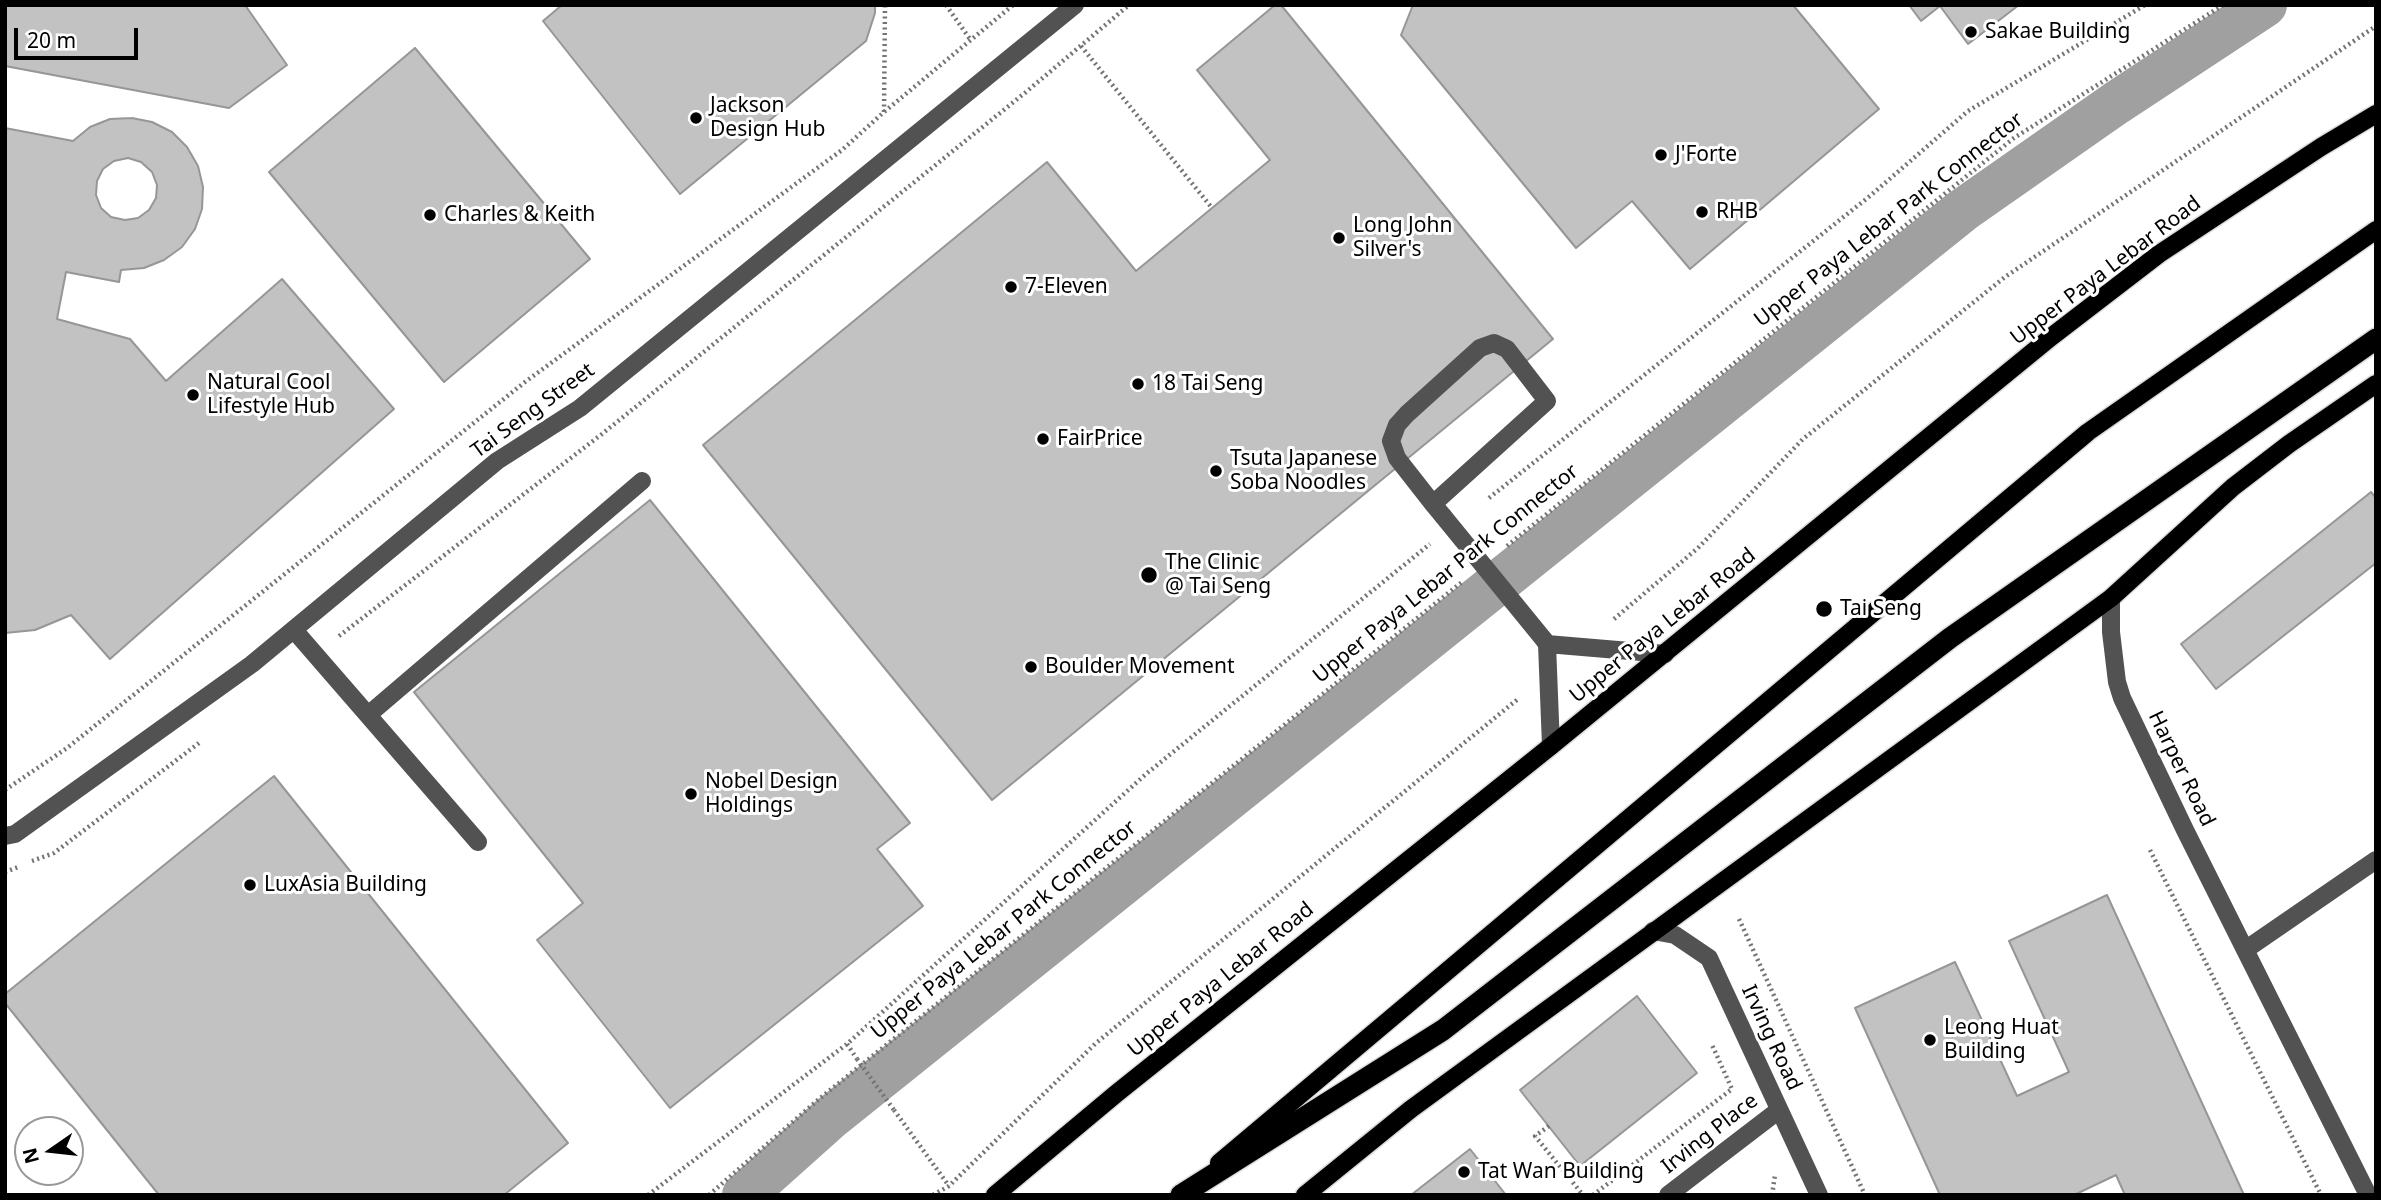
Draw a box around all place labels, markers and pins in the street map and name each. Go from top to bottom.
place label: Sakae Building [1985,19,2130,45]
marker: Sakae Building [1963,24,1979,40]
place label: Jackson Design Hub [710,93,825,143]
marker: Jackson Design Hub [688,110,704,126]
place label: J'Forte [1675,142,1737,168]
marker: J'Forte [1653,147,1669,163]
place label: RHB [1716,199,1758,225]
place label: Charles & Keith [444,202,595,228]
marker: RHB [1694,204,1710,220]
marker: Charles & Keith [422,207,438,223]
place label: Long John Silver's [1353,213,1452,263]
marker: Long John Silver's [1331,230,1347,246]
place label: 7-Eleven [1025,274,1108,300]
marker: 7-Eleven [1003,279,1019,295]
place label: Natural Cool Lifestyle Hub [207,370,335,420]
place label: 18 Tai Seng [1152,371,1263,397]
marker: 18 Tai Seng [1130,376,1146,392]
marker: Natural Cool Lifestyle Hub [185,387,201,403]
place label: FairPrice [1057,426,1142,452]
marker: FairPrice [1035,431,1051,447]
place label: Tsuta Japanese Soba Noodles [1230,446,1377,496]
marker: Tsuta Japanese Soba Noodles [1208,463,1224,479]
place label: The Clinic @ Tai Seng [1165,550,1271,600]
marker: The Clinic @ Tai Seng [1139,565,1159,585]
place label: Tai Seng [1840,596,1922,622]
marker: Tai Seng [1814,599,1834,619]
place label: Boulder Movement [1045,654,1235,680]
marker: Boulder Movement [1023,659,1039,675]
place label: Nobel Design Holdings [705,769,838,819]
marker: Nobel Design Holdings [683,786,699,802]
place label: LuxAsia Building [264,872,427,898]
marker: LuxAsia Building [242,877,258,893]
place label: Leong Huat Building [1944,1015,2059,1065]
marker: Leong Huat Building [1922,1032,1938,1048]
place label: Tat Wan Building [1478,1159,1644,1185]
marker: Tat Wan Building [1456,1164,1472,1180]

